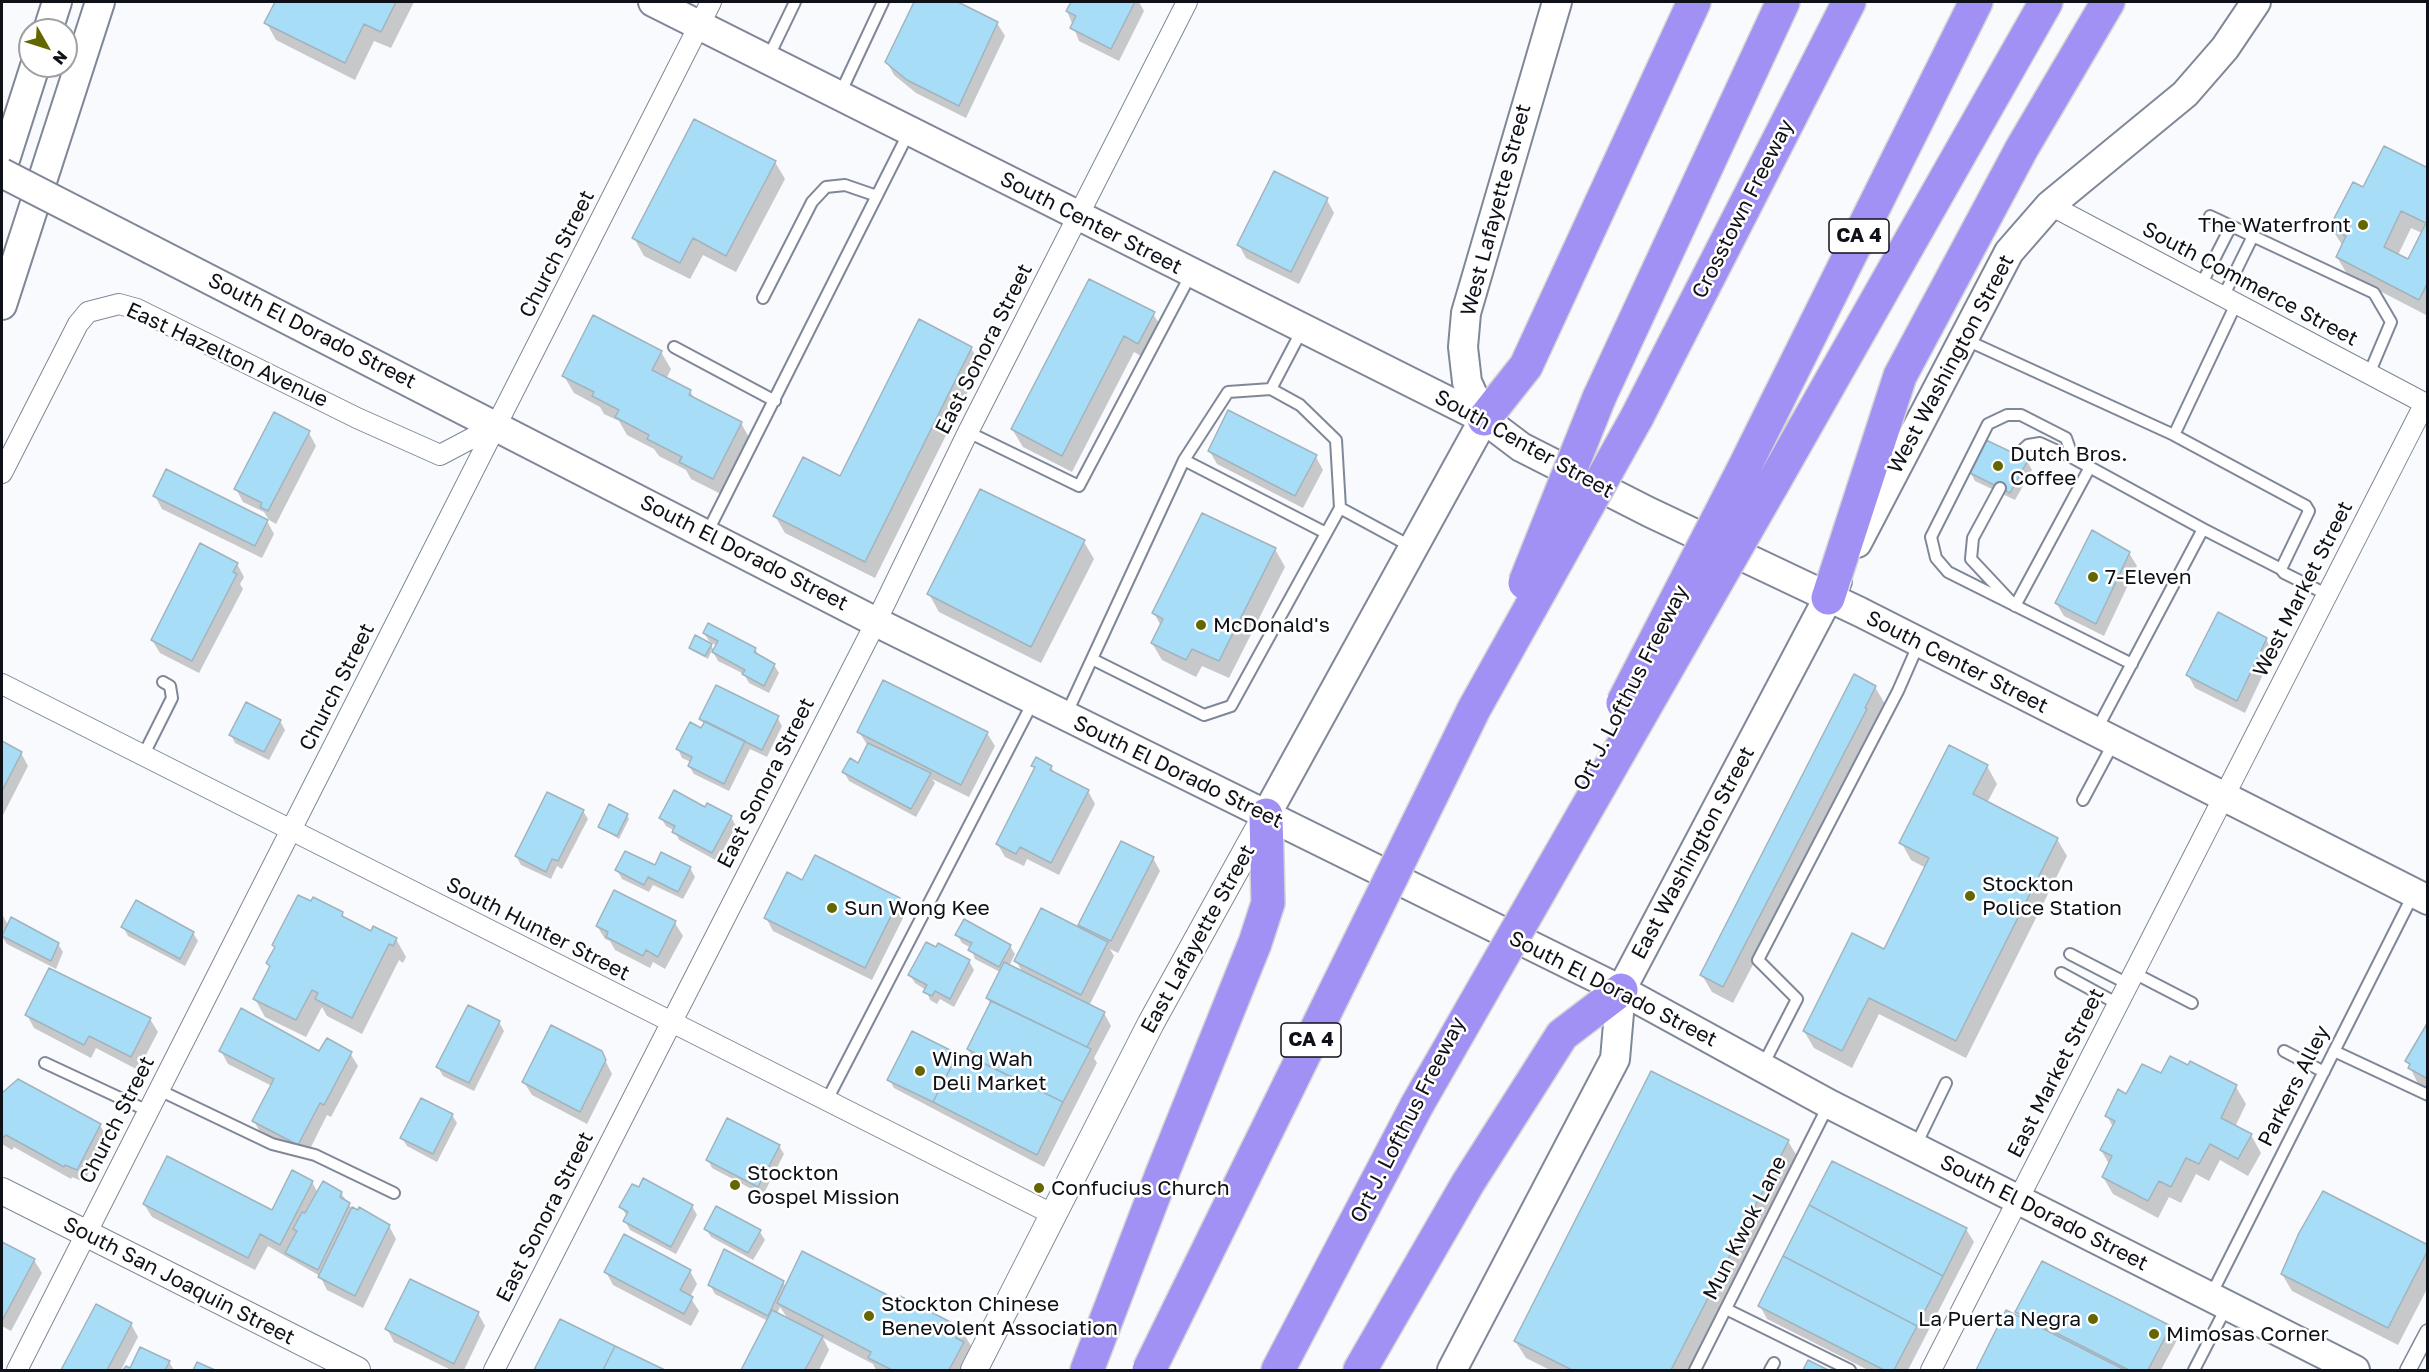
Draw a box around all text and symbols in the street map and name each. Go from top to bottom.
north arrow [18,18,78,78]
text: N [49,47,72,69]
street label: West Lafayette Street [1456,101,1536,319]
street label: Crosstown Freeway [1687,115,1799,303]
street label: South Center Street [996,166,1186,280]
street label: Church Street [514,186,600,322]
place label: The Waterfront [2198,212,2351,238]
street label: South Commerce Street [2138,216,2362,352]
marker: The Waterfront [2356,218,2370,232]
road number: CA 4 [1829,219,1889,253]
street label: West Washington Street [1883,250,2019,478]
street label: East Sonora Street [930,260,1038,438]
street label: South El Dorado Street [204,268,420,394]
street label: East Hazelton Avenue [122,297,332,413]
street label: South Center Street [1430,384,1618,504]
place label: Dutch Bros. Coffee [2010,441,2127,491]
marker: Dutch Bros. Coffee [1991,459,2005,473]
street label: South El Dorado Street [636,490,852,616]
street label: West Market Street [2248,497,2358,681]
place label: 7-Eleven [2105,564,2192,590]
marker: 7-Eleven [2086,570,2100,584]
street label: Ort J. Lofthus Freeway [1568,581,1694,795]
street label: South Center Street [1862,605,2052,719]
place label: McDonald's [1213,612,1330,638]
marker: McDonald's [1194,618,1208,632]
street label: Church Street [294,619,380,755]
street label: East Sonora Street [712,694,820,872]
street label: South El Dorado Street [1069,710,1287,834]
street label: East Washington Street [1626,742,1760,964]
street label: East Lafayette Street [1136,840,1260,1038]
place label: Stockton Police Station [1982,871,2122,921]
street label: South Hunter Street [442,872,634,986]
marker: Stockton Police Station [1963,889,1977,903]
place label: Sun Wong Kee [844,895,990,921]
marker: Sun Wong Kee [825,901,839,915]
street label: South El Dorado Street [1505,926,1721,1052]
street label: East Market Street [2002,984,2110,1162]
street label: Ort J. Lofthus Freeway [1345,1013,1471,1227]
street label: Parkers Alley [2253,1021,2335,1151]
road number: CA 4 [1281,1023,1341,1057]
place label: Wing Wah Deli Market [932,1046,1047,1096]
street label: Church Street [74,1052,160,1188]
marker: Wing Wah Deli Market [913,1064,927,1078]
street label: East Sonora Street [491,1128,599,1306]
street label: South El Dorado Street [1936,1150,2152,1276]
street label: Mun Kwok Lane [1698,1152,1792,1304]
place label: Stockton Gospel Mission [747,1160,900,1210]
place label: Confucius Church [1051,1175,1230,1201]
marker: Stockton Gospel Mission [728,1178,742,1192]
marker: Confucius Church [1032,1181,1046,1195]
street label: South San Joaquin Street [59,1212,299,1350]
place label: Stockton Chinese Benevolent Association [881,1291,1118,1341]
place label: La Puerta Negra [1918,1306,2081,1332]
marker: Stockton Chinese Benevolent Association [862,1309,876,1323]
marker: La Puerta Negra [2086,1312,2100,1326]
place label: Mimosas Corner [2166,1321,2329,1347]
marker: Mimosas Corner [2147,1327,2161,1341]

